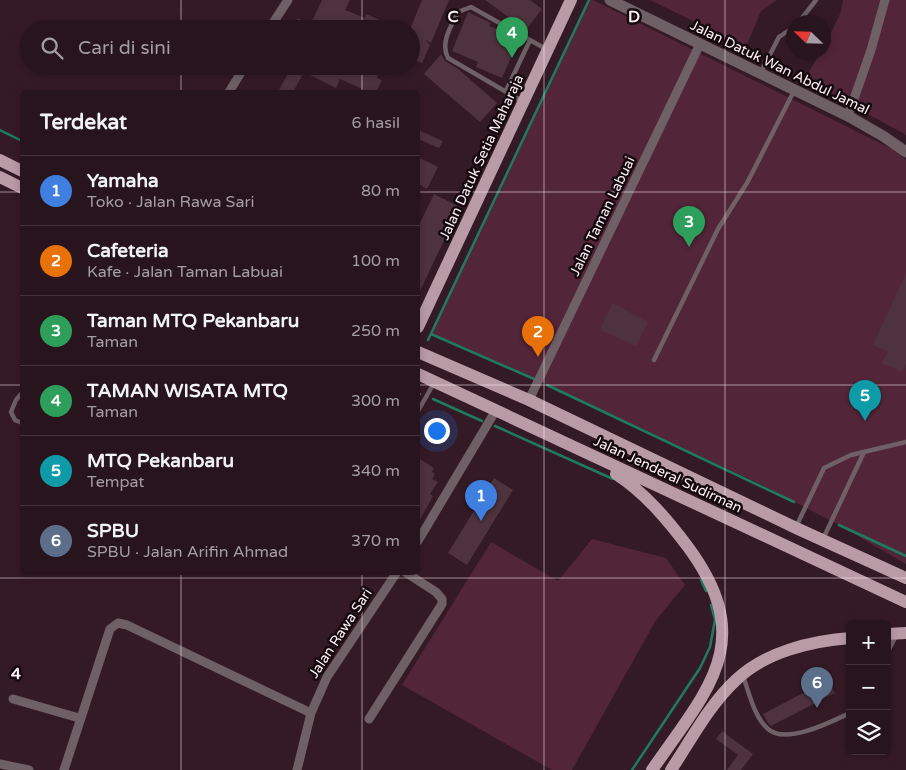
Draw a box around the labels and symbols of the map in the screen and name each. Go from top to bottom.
text: C [447,7,459,27]
text: D [628,7,640,27]
north arrow [786,15,831,60]
pin: 4 [496,17,528,58]
street label: Jalan Datuk Wan Abdul Jamal [688,17,872,118]
street label: Jalan Datuk Setia Maharaja [436,72,527,243]
street label: Jalan Taman Labuai [566,154,639,279]
pin: 3 [673,206,705,247]
pin: 2 [522,316,554,357]
pin: 5 [849,380,881,421]
your location [424,418,450,444]
street label: Jalan Jenderal Sudirman [591,433,745,516]
pin: 1 [465,480,497,521]
street label: Jalan Rawa Sari [305,585,376,681]
text: 4 [11,664,21,684]
pin: 6 [801,667,833,708]

